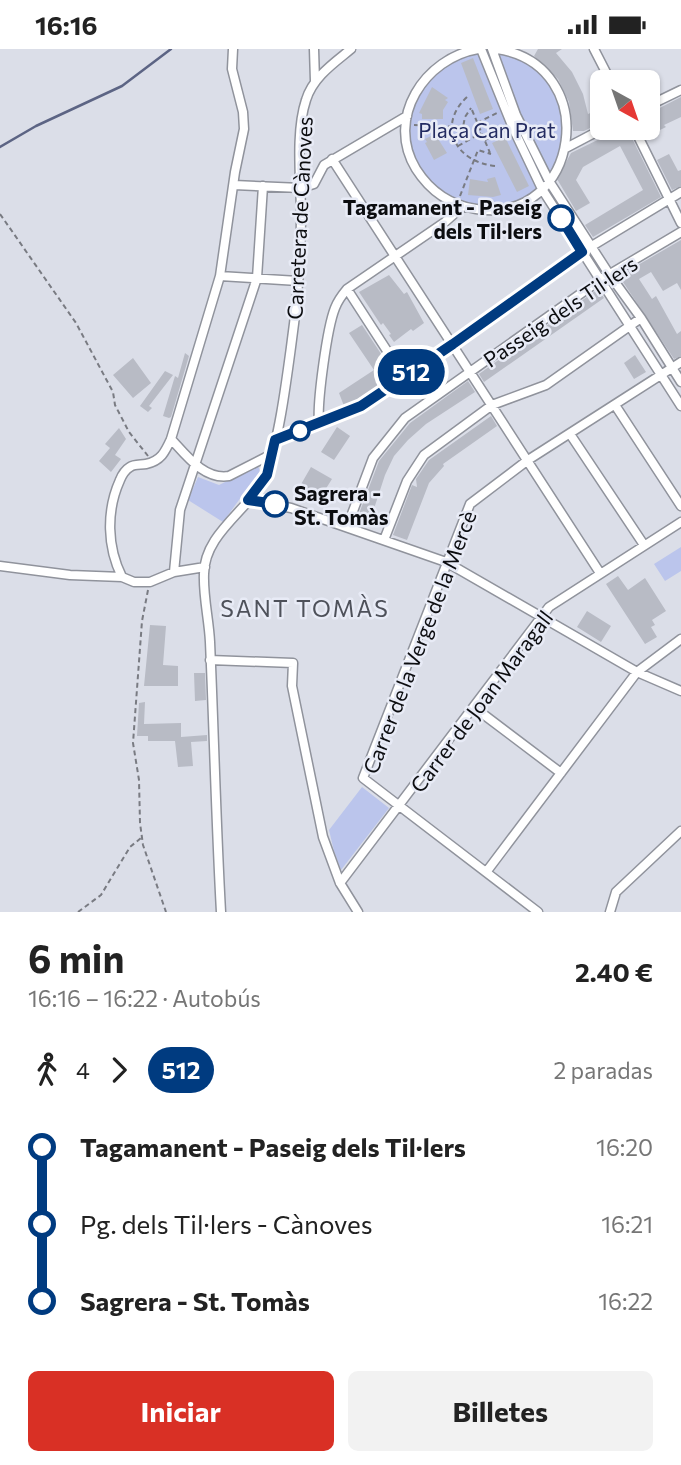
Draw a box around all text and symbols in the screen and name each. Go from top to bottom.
text: 16:16 [35,9,98,40]
north arrow [590,70,660,140]
map controls [590,70,660,140]
street label: Carretera de Cànoves [281,116,317,320]
park label: Plaça Can Prat [418,117,556,142]
place label: Tagamanent - Paseig dels Til·lers [343,194,542,243]
marker: Tagamanent - Paseig dels Til·lers [548,205,574,231]
street label: Passeig dels Til·lers [478,250,642,372]
line badge: 512 [371,349,451,395]
text: 512 [392,357,430,386]
unlabelled marker [290,421,310,441]
place label: Sagrera - St. Tomàs [294,480,389,529]
marker: Sagrera - St. Tomàs [262,491,288,517]
street label: Carrer de la Verge de la Mercè [357,507,481,777]
district label: SANT TOMÀS [220,594,390,622]
street label: Carrer de Joan Maragall [404,605,558,797]
text: 6 min [28,934,124,981]
text: 2.40 € [575,956,653,987]
text: 16:16 – 16:22 · Autobús [28,984,261,1012]
icon: walk [28,1051,66,1089]
icon: forward [100,1051,138,1089]
text: 512 [162,1055,200,1084]
text: 4 [76,1056,90,1084]
text: 2 paradas [553,1056,653,1084]
text: Tagamanent - Paseig dels Til·lers [80,1131,466,1162]
text: 16:20 [596,1133,653,1161]
text: Pg. dels Til·lers - Cànoves [80,1208,372,1239]
text: 16:21 [601,1210,653,1238]
text: Sagrera - St. Tomàs [80,1285,310,1316]
text: 16:22 [598,1287,653,1315]
button: Iniciar [28,1371,334,1451]
button: Billetes [348,1371,653,1451]

